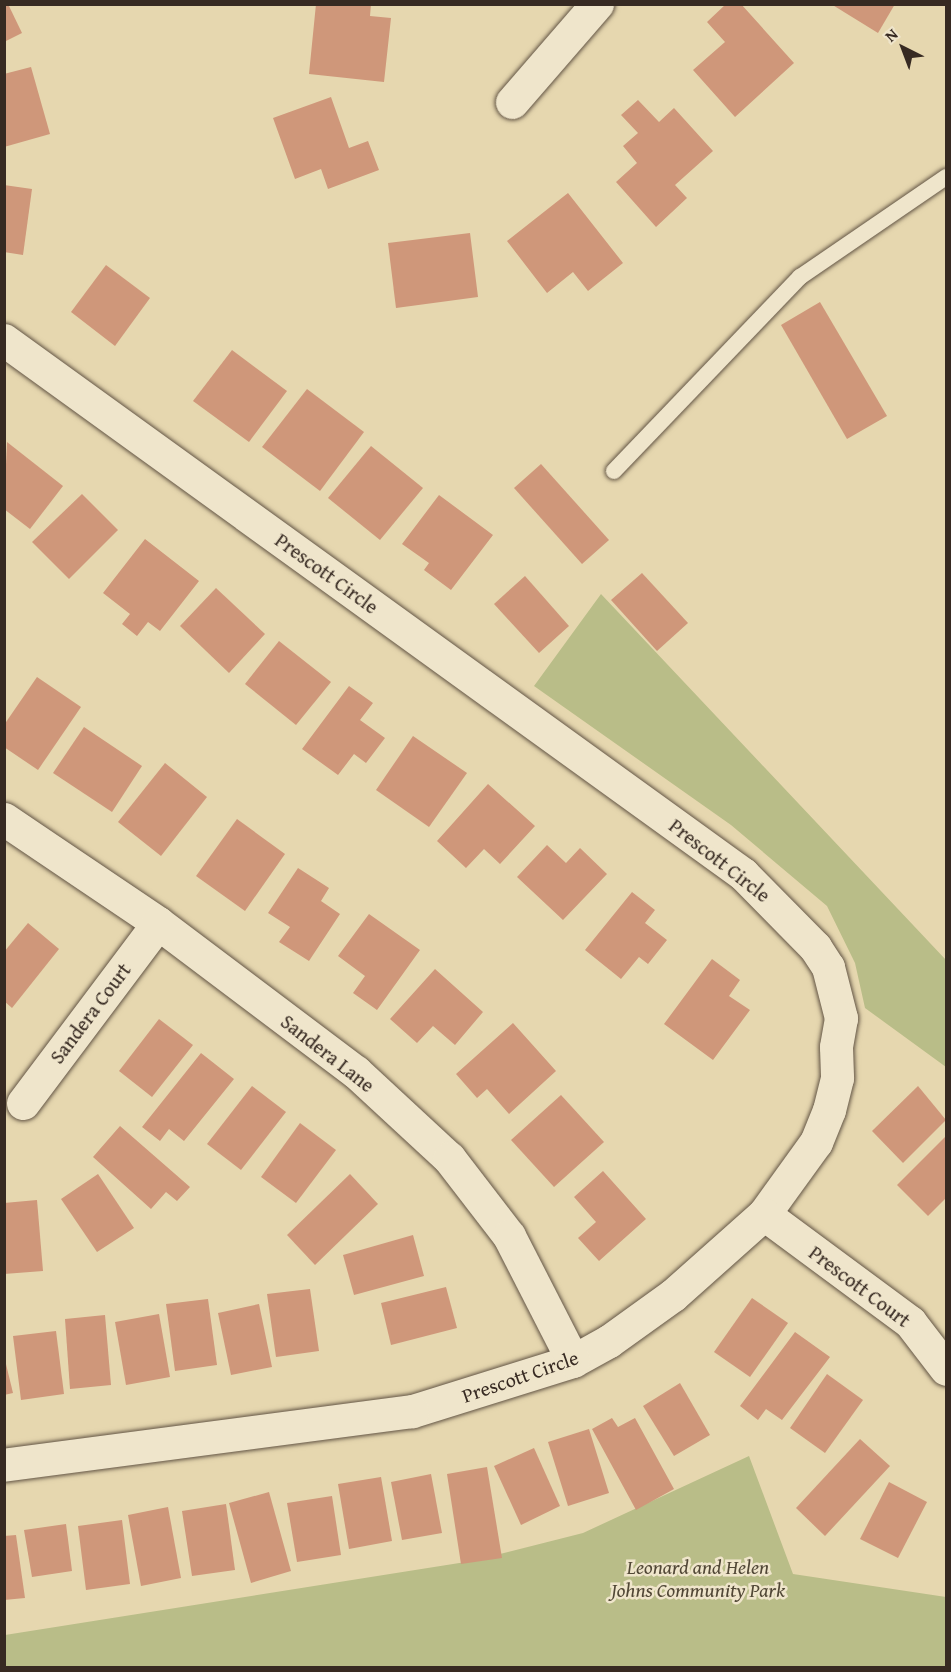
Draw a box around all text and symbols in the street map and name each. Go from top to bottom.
north arrow [873,18,933,78]
text: N [879,22,903,47]
street label: Prescott Circle [271,528,383,618]
street label: Prescott Circle [665,813,775,907]
street label: Sandera Court [44,958,136,1068]
street label: Sandera Lane [276,1009,380,1097]
street label: Prescott Court [805,1240,915,1332]
street label: Prescott Circle [459,1345,581,1407]
park label: Leonard and Helen Johns Community Park [611,1555,785,1602]

